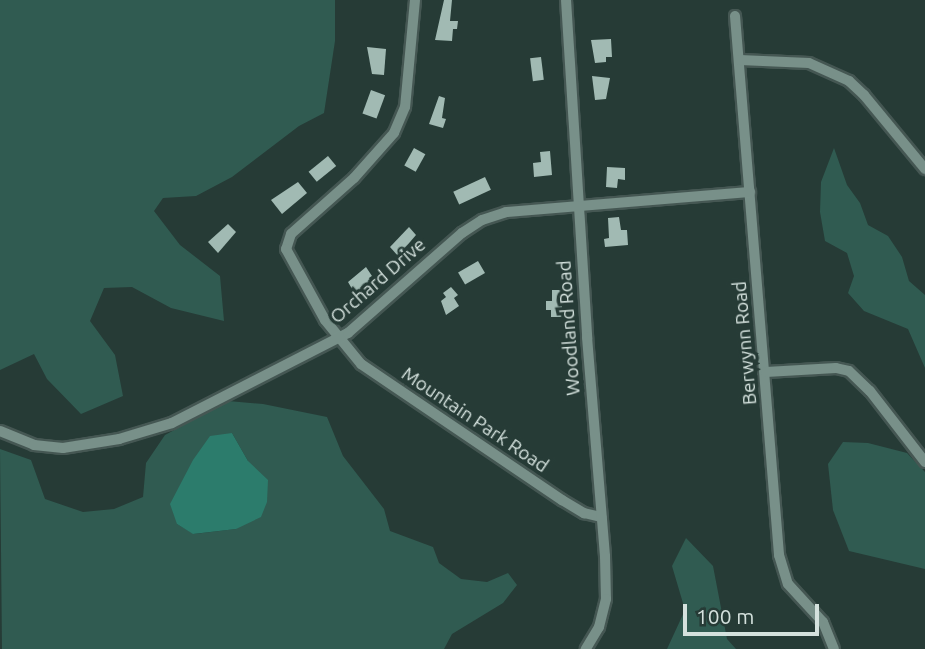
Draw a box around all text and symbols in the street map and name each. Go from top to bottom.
street label: Orchard Drive [326,233,430,329]
street label: Woodland Road [553,260,585,396]
street label: Berwynn Road [728,280,762,406]
street label: Mountain Park Road [397,362,553,478]
scale bar [687,590,824,634]
text: 100 m [696,604,754,628]

